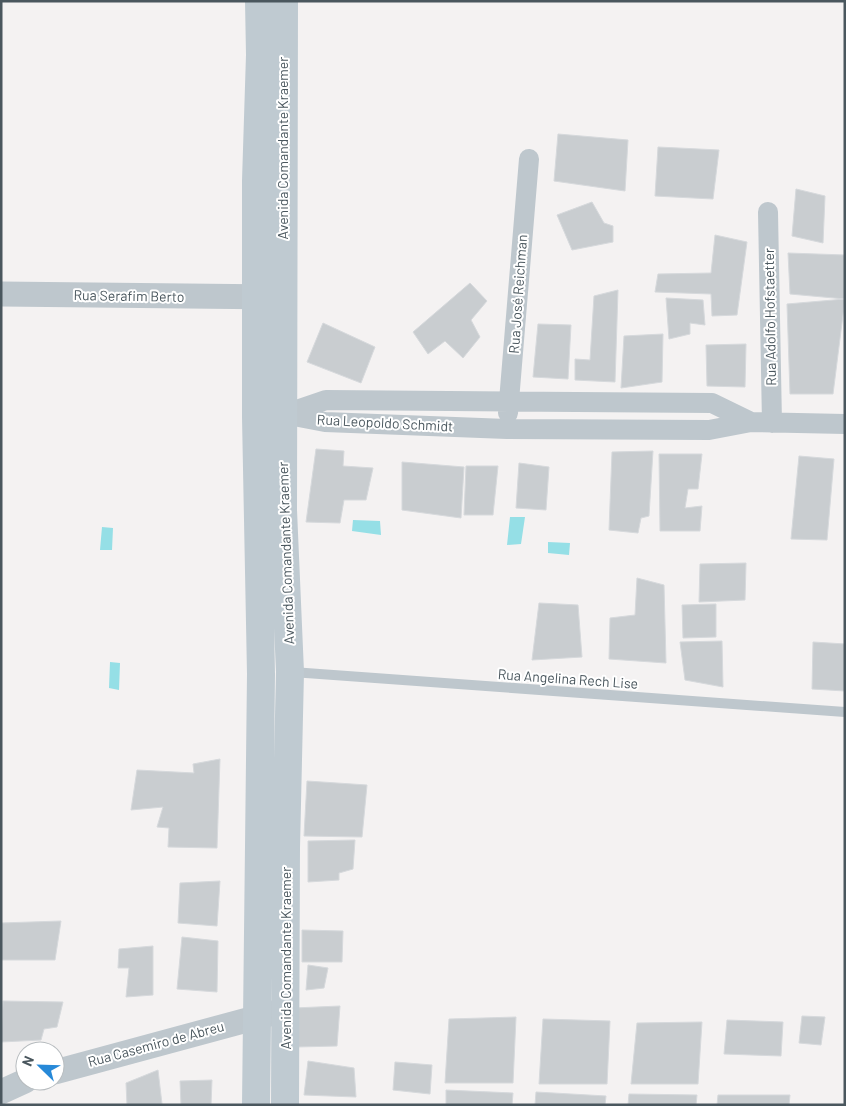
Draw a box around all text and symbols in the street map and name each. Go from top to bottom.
street label: Avenida Comandante Kraemer [274,57,291,239]
street label: Rua José Reichman [505,234,530,354]
street label: Rua Adolfo Hofstaetter [760,248,779,386]
street label: Rua Serafim Berto [73,286,185,305]
street label: Rua Leopoldo Schmidt [316,410,454,435]
street label: Avenida Comandante Kraemer [274,461,297,645]
street label: Rua Angelina Rech Lise [497,665,639,692]
street label: Avenida Comandante Kraemer [277,867,294,1049]
street label: Rua Casemiro de Abreu [86,1017,226,1070]
north arrow [15,1041,65,1091]
text: N [18,1053,37,1068]

